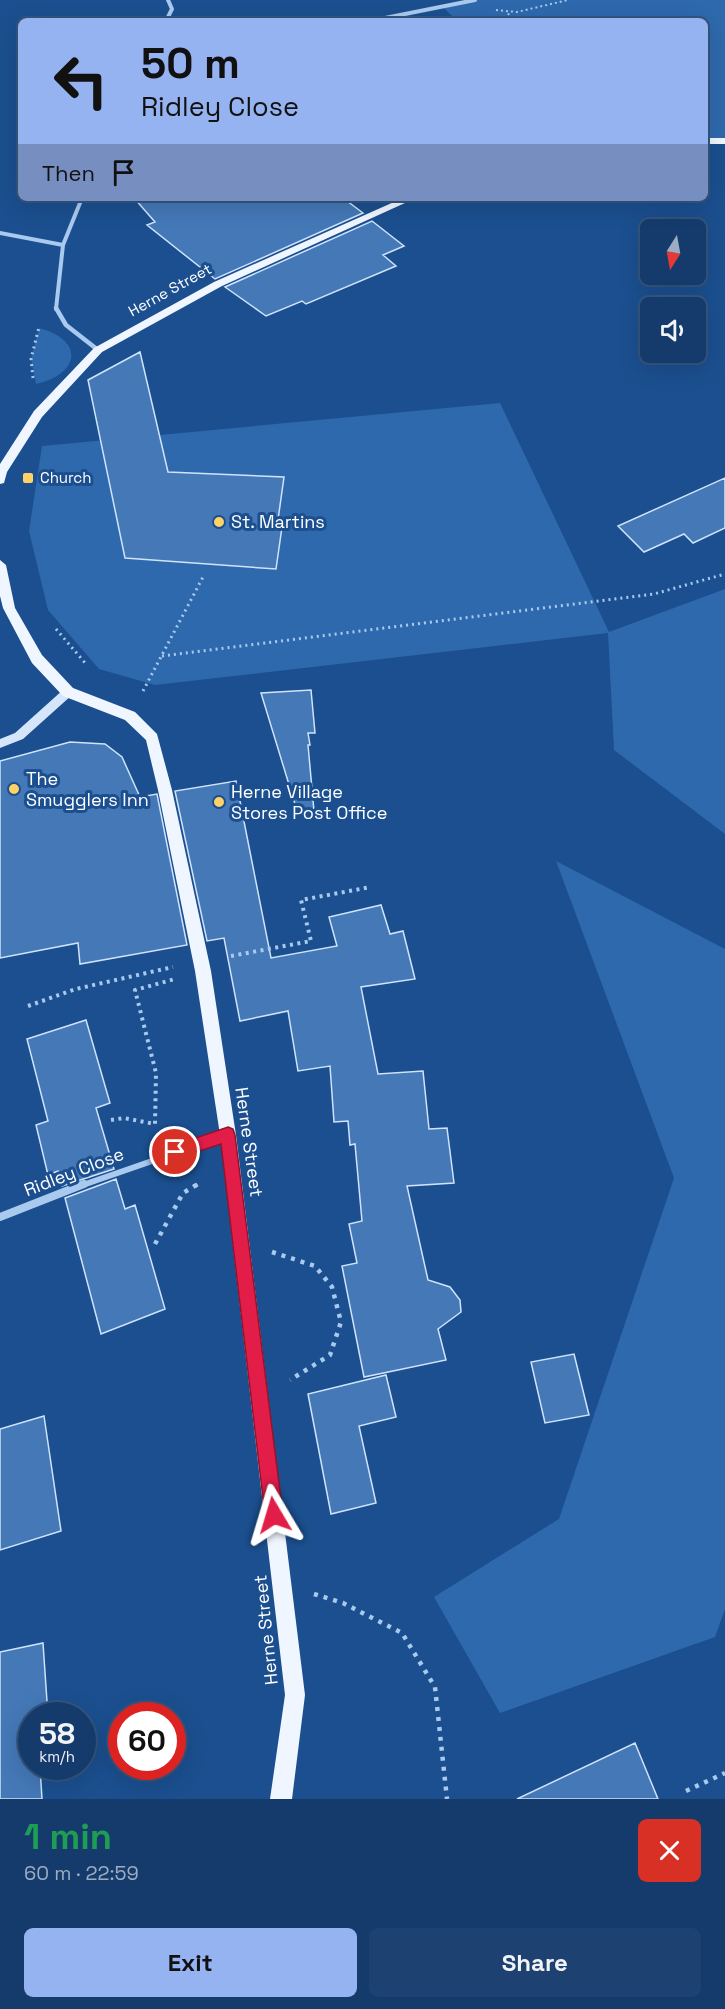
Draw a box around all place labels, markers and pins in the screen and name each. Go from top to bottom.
place label: Church [40,468,91,487]
marker: Church [21,471,35,485]
place label: St. Martins [231,510,325,533]
marker: St. Martins [212,515,226,529]
place label: The Smugglers Inn [26,767,149,811]
place label: Herne Village Stores Post Office [231,780,387,824]
marker: The Smugglers Inn [7,782,21,796]
marker: Herne Village Stores Post Office [212,795,226,809]
pin [149,1126,200,1177]

